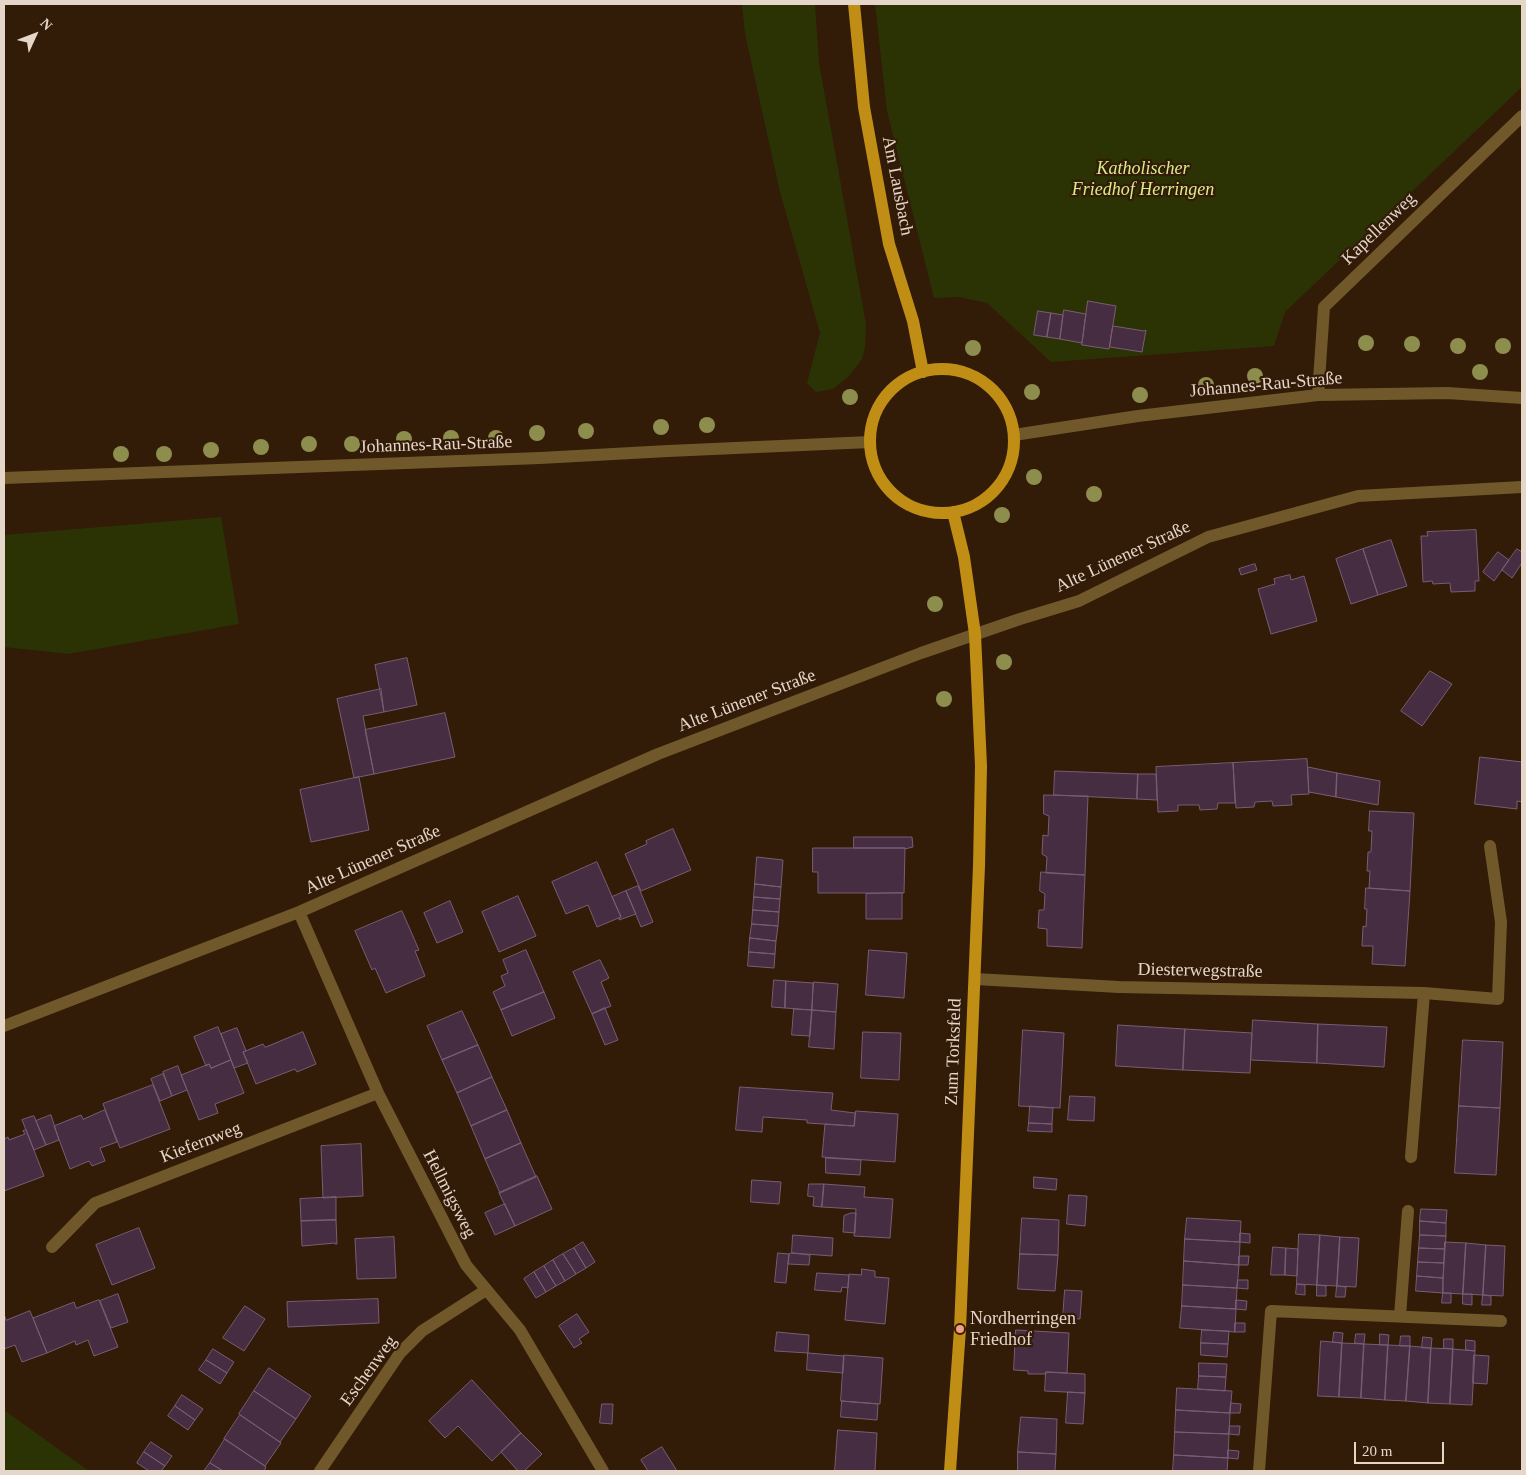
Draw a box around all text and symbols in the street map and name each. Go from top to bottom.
north arrow [10,10,60,60]
text: N [37,16,55,33]
street label: Am Lausbach [877,135,917,237]
park label: Katholischer Friedhof Herringen [1072,158,1214,200]
street label: Kapellenweg [1337,188,1421,270]
street label: Johannes-Rau-Straße [1189,368,1343,402]
street label: Johannes-Rau-Straße [359,432,513,458]
street label: Alte Lünener Straße [1052,516,1194,598]
street label: Alte Lünener Straße [675,665,819,737]
street label: Alte Lünener Straße [302,820,444,900]
street label: Diesterwegstraße [1137,959,1263,983]
street label: Zum Torksfeld [941,998,967,1106]
street label: Kiefernweg [157,1118,245,1168]
street label: Hellmigsweg [418,1146,480,1242]
place label: Nordherringen Friedhof [970,1308,1076,1350]
marker: Nordherringen Friedhof [954,1323,966,1335]
street label: Eschenweg [336,1331,402,1411]
scale bar [1356,1432,1446,1464]
text: 20 m [1362,1443,1392,1459]

